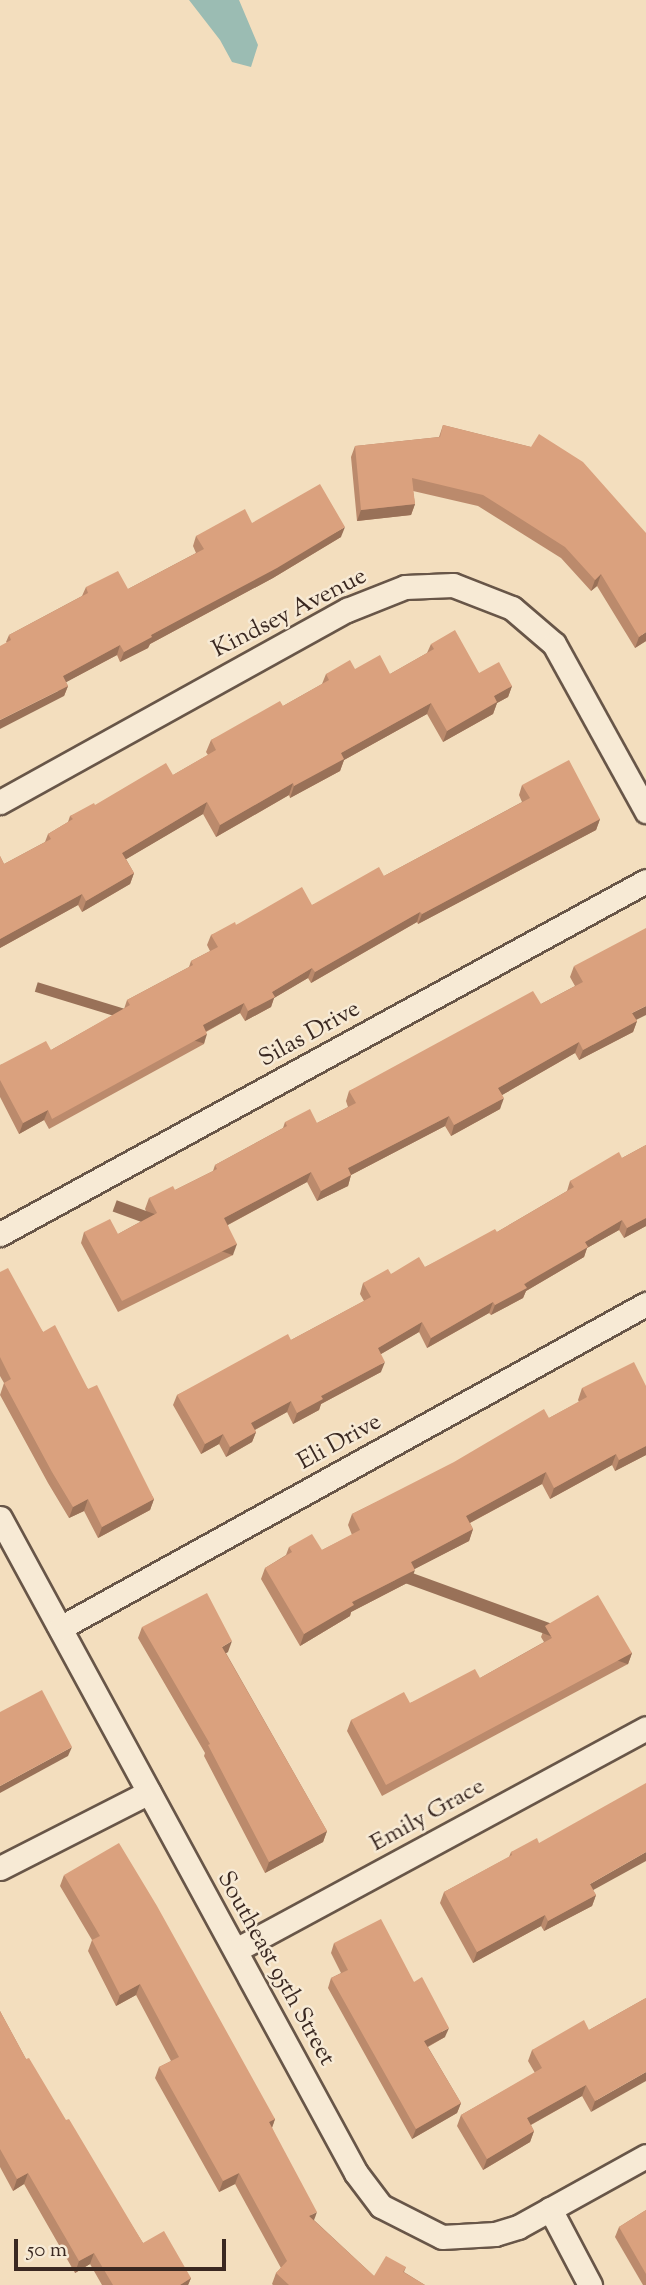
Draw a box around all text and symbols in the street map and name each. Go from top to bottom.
street label: Kindsey Avenue [208,563,372,665]
street label: Silas Drive [254,995,366,1075]
street label: Eli Drive [293,1408,387,1478]
street label: Emily Grace [366,1773,490,1859]
street label: Southeast 95th Street [210,1867,340,2071]
scale bar [18,2226,229,2270]
text: 50 m [27,2236,67,2266]

